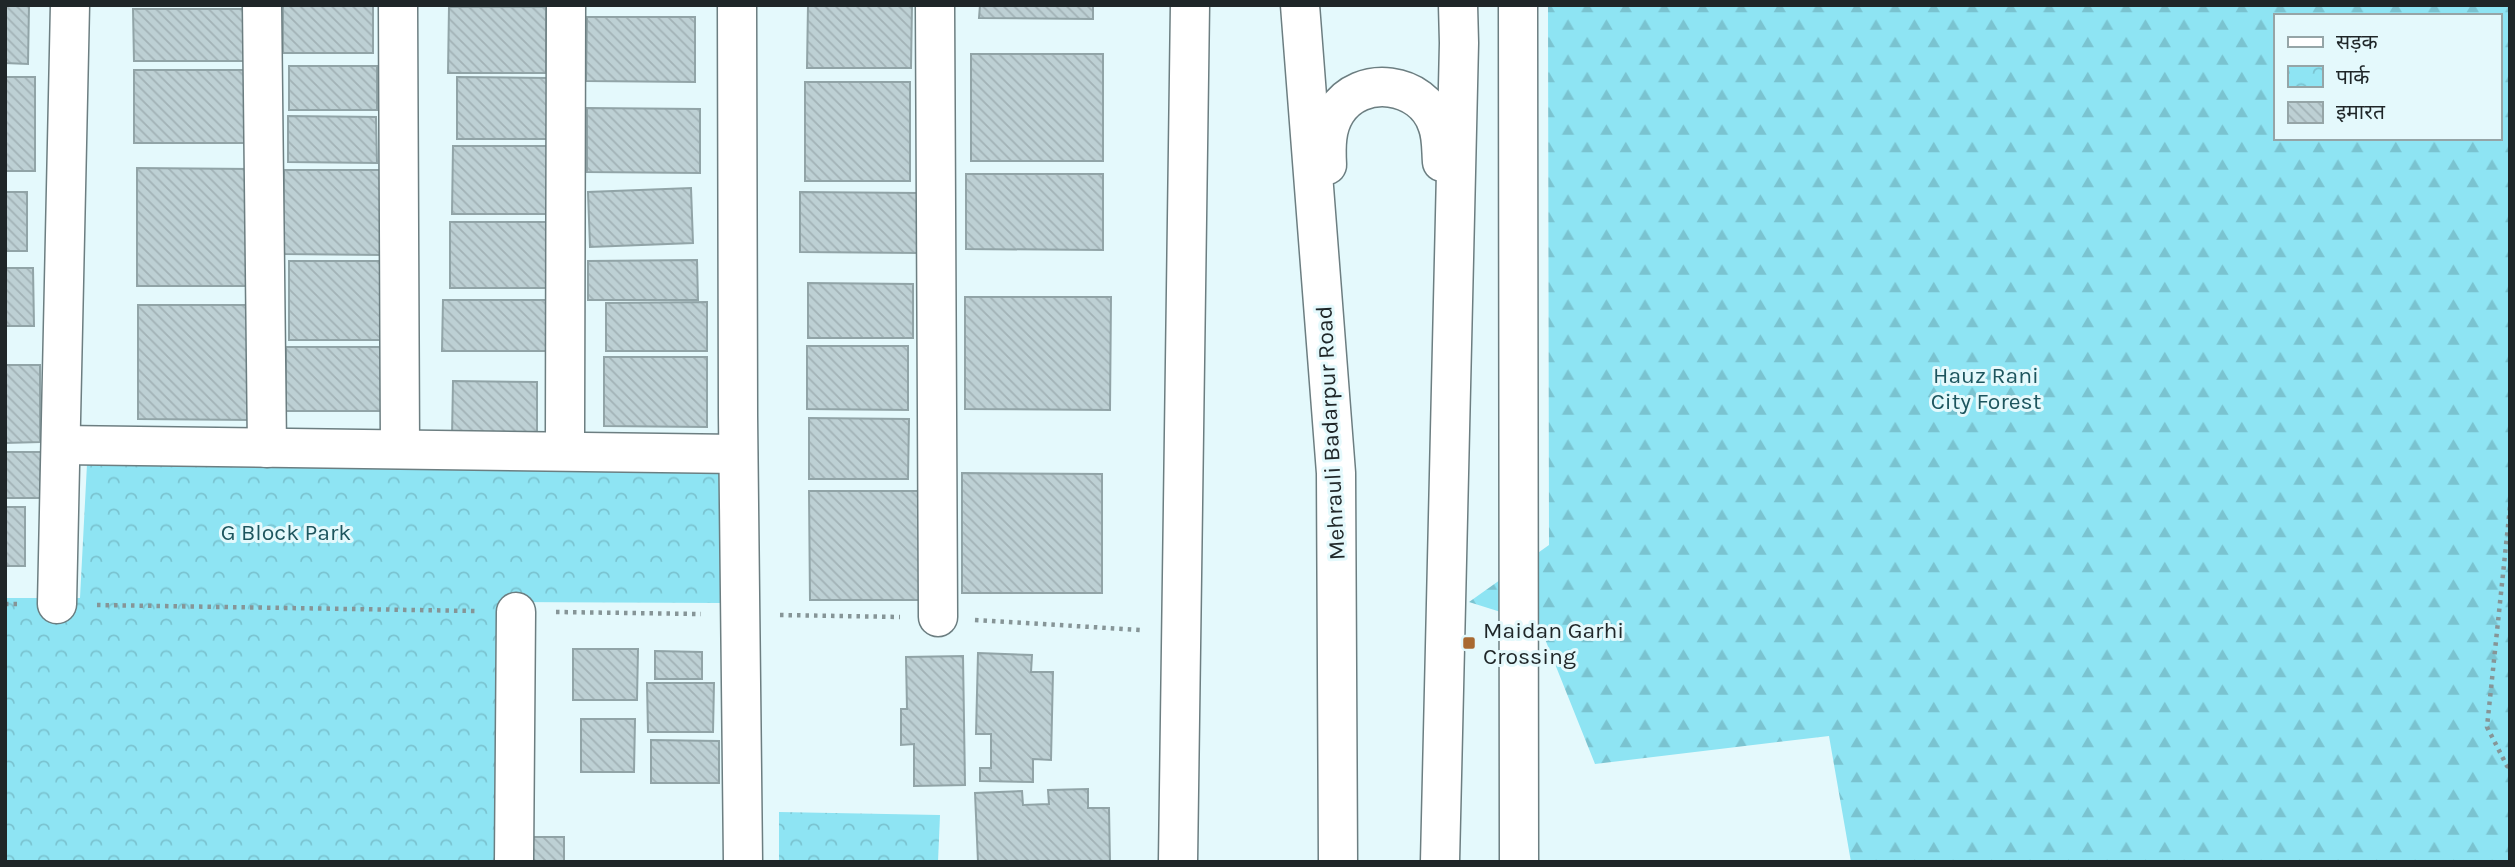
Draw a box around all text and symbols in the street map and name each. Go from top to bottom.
legend [2274,14,2501,140]
text: सड़क [2336,30,2378,54]
text: पार्क [2336,65,2370,89]
text: इमारत [2336,100,2386,124]
street label: Mehrauli Badarpur Road [1310,305,1351,561]
park label: Hauz Rani City Forest [1931,362,2042,415]
park label: G Block Park [221,519,351,546]
place label: Maidan Garhi Crossing [1483,617,1624,670]
marker: Maidan Garhi Crossing [1461,635,1477,651]

